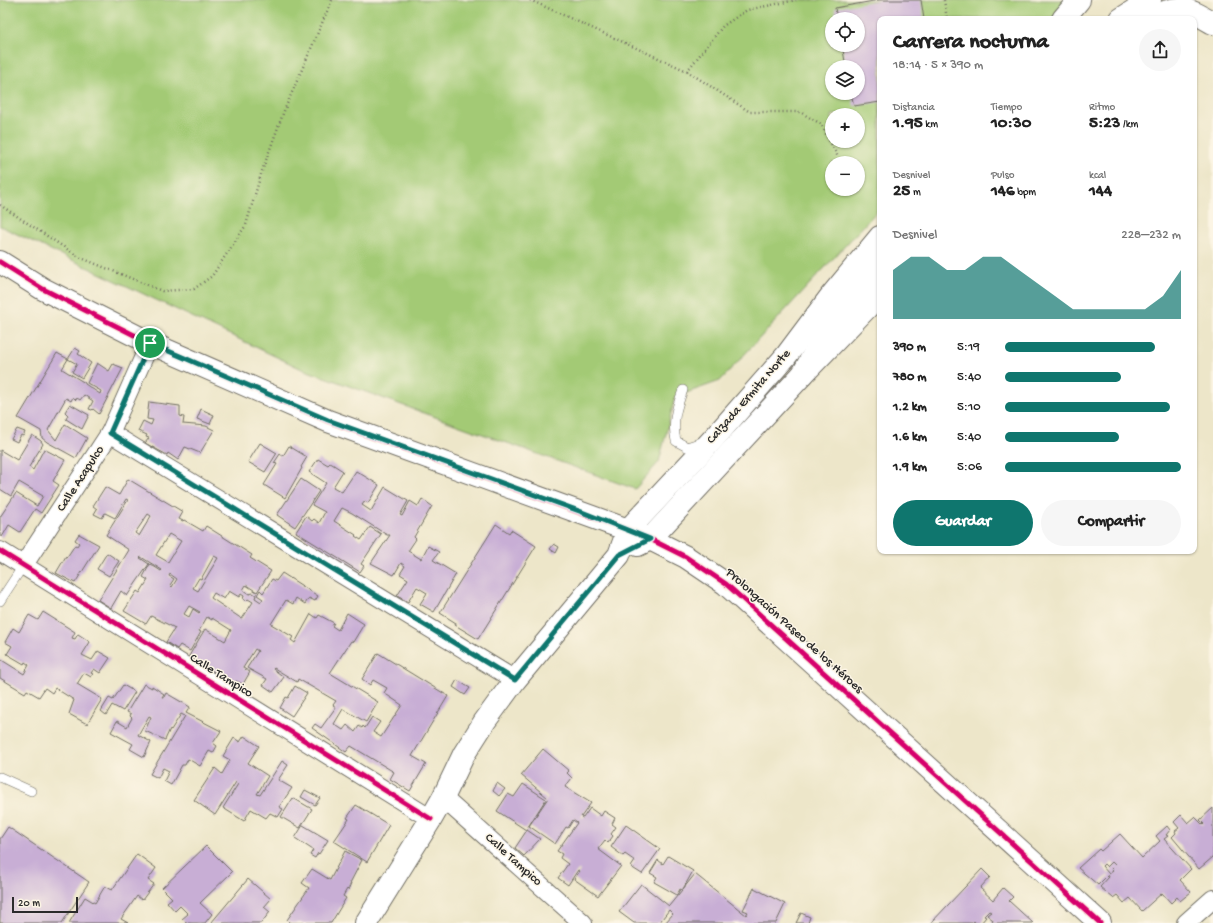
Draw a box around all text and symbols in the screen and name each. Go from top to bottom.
map controls [825,12,865,196]
button: locate [825,12,865,52]
button: share [1139,29,1181,71]
text: Carrera nocturna [893,30,1048,56]
text: 18:14 · 5 × 390 m [893,58,983,73]
button: layers [825,60,865,100]
text: Distancia [893,102,935,114]
text: Tiempo [991,102,1022,114]
text: Ritmo [1089,102,1115,114]
button: + [825,108,865,148]
text: 1.95 [893,114,923,134]
text: 10:30 [991,114,1031,134]
text: 5:23 [1089,114,1120,134]
text: km [923,119,938,131]
text: /km [1120,119,1138,131]
button: − [825,156,865,196]
text: Desnivel [893,170,930,182]
text: Pulso [991,170,1014,182]
text: kcal [1089,170,1106,182]
text: 25 [893,182,910,202]
text: 146 [991,182,1015,202]
text: 144 [1089,182,1112,202]
text: m [910,187,921,199]
text: bpm [1015,187,1036,199]
text: Desnivel [893,228,937,243]
text: 228–232 m [1121,228,1181,243]
pin [133,326,167,360]
icon: arrive [139,332,161,354]
text: 390 m [893,340,926,355]
text: 5:19 [957,340,980,355]
street label: Calzada Ermita Norte [704,347,794,447]
text: 780 m [893,370,927,385]
text: 5:40 [957,370,981,385]
text: 1.2 km [893,400,927,415]
text: 5:10 [957,400,981,415]
text: 1.6 km [893,430,927,445]
text: 5:40 [957,430,981,445]
street label: Calle Acapulco [54,443,108,515]
text: 1.9 km [893,460,927,475]
text: 5:06 [957,460,982,475]
button: Guardar [893,500,1033,546]
button: Compartir [1041,500,1181,546]
street label: Prolongación Paseo de los Héroes [721,565,867,698]
street label: Calle Tampico [187,651,256,701]
street label: Calle Tampico [481,830,545,890]
scale bar [12,895,78,914]
text: 20 m [18,898,40,910]

